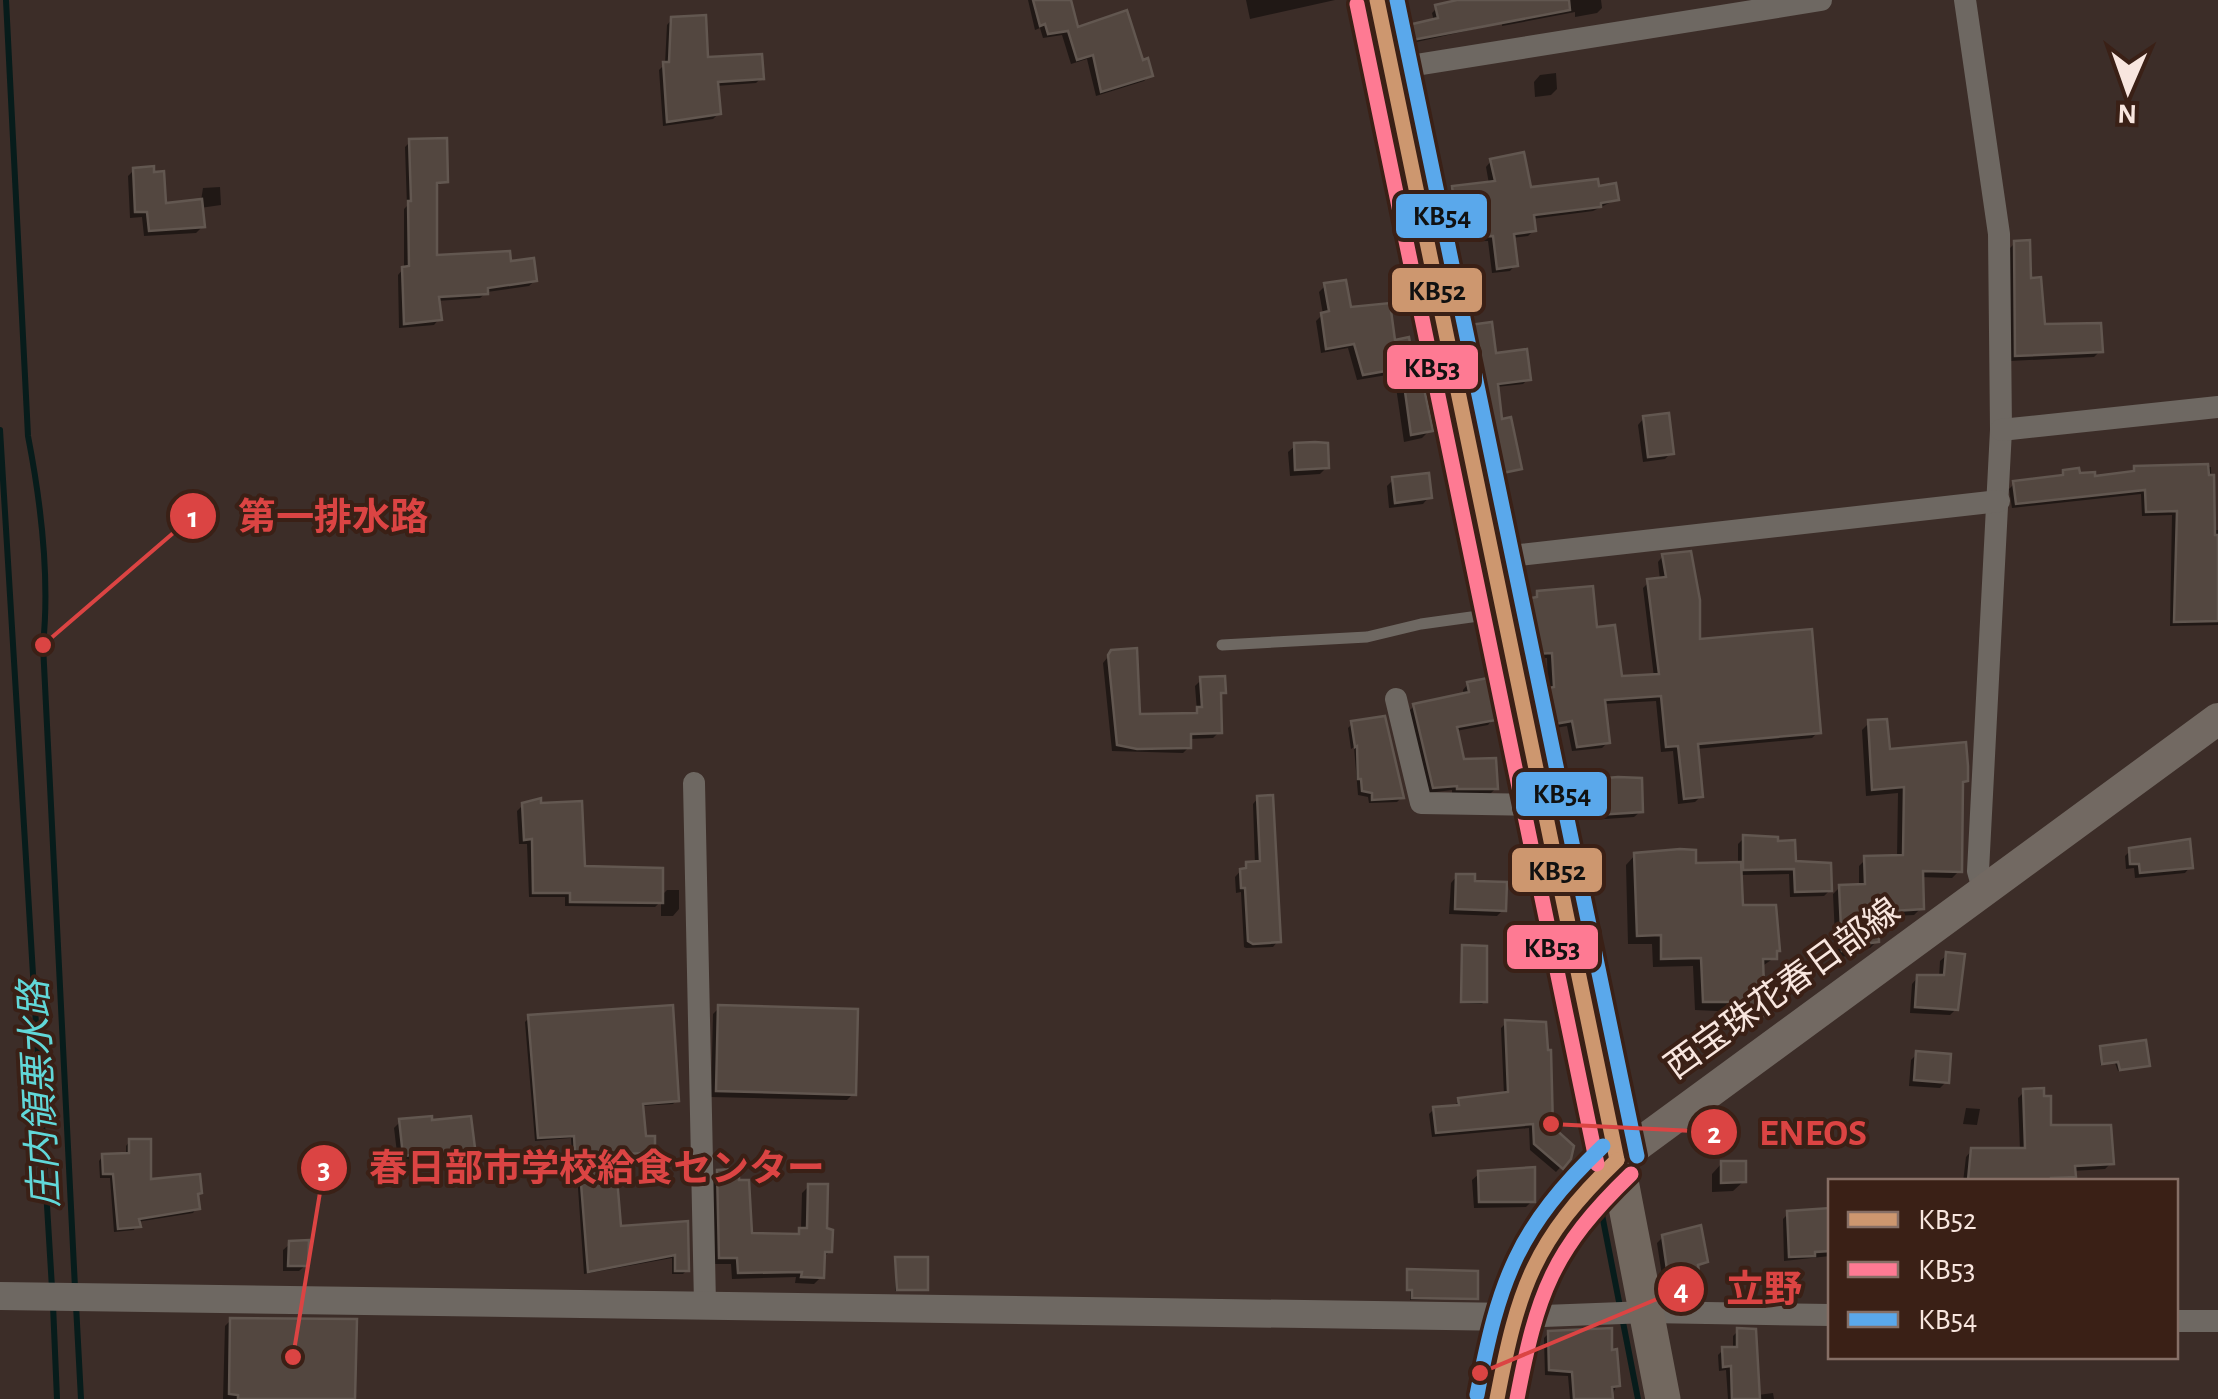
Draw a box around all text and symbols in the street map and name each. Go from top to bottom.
north arrow [2078,40,2178,140]
text: N [2117,99,2137,127]
line badge: KB54 [1394,192,1489,240]
text: KB54 [1413,203,1471,231]
line badge: KB52 [1390,266,1484,314]
text: KB52 [1408,278,1466,306]
line badge: KB53 [1385,343,1480,391]
text: KB53 [1404,355,1460,383]
callout: 第一排水路 [168,482,448,550]
text: 第一排水路 [238,497,428,538]
text: 1 [188,503,198,533]
line badge: KB54 [1514,770,1609,818]
text: KB54 [1533,781,1591,809]
line badge: KB52 [1510,846,1604,894]
text: KB52 [1528,858,1586,886]
street label: 西宝珠花春日部線 [1658,891,1906,1086]
line badge: KB53 [1505,923,1600,971]
text: KB53 [1524,935,1580,963]
water label: 庄内領悪水路 [14,976,66,1209]
callout: ENEOS [1689,1098,1887,1166]
text: ENEOS [1759,1115,1867,1153]
text: 2 [1707,1119,1721,1149]
callout: 春日部市学校給食センター [299,1134,845,1202]
text: 春日部市学校給食センター [369,1148,825,1189]
text: 3 [318,1154,330,1184]
legend [1828,1179,2178,1359]
text: KB52 [1918,1205,1977,1235]
callout: 立野 [1656,1255,1822,1323]
text: KB53 [1918,1255,1975,1285]
text: 立野 [1726,1269,1802,1310]
text: 4 [1673,1276,1689,1306]
text: KB54 [1918,1305,1978,1335]

